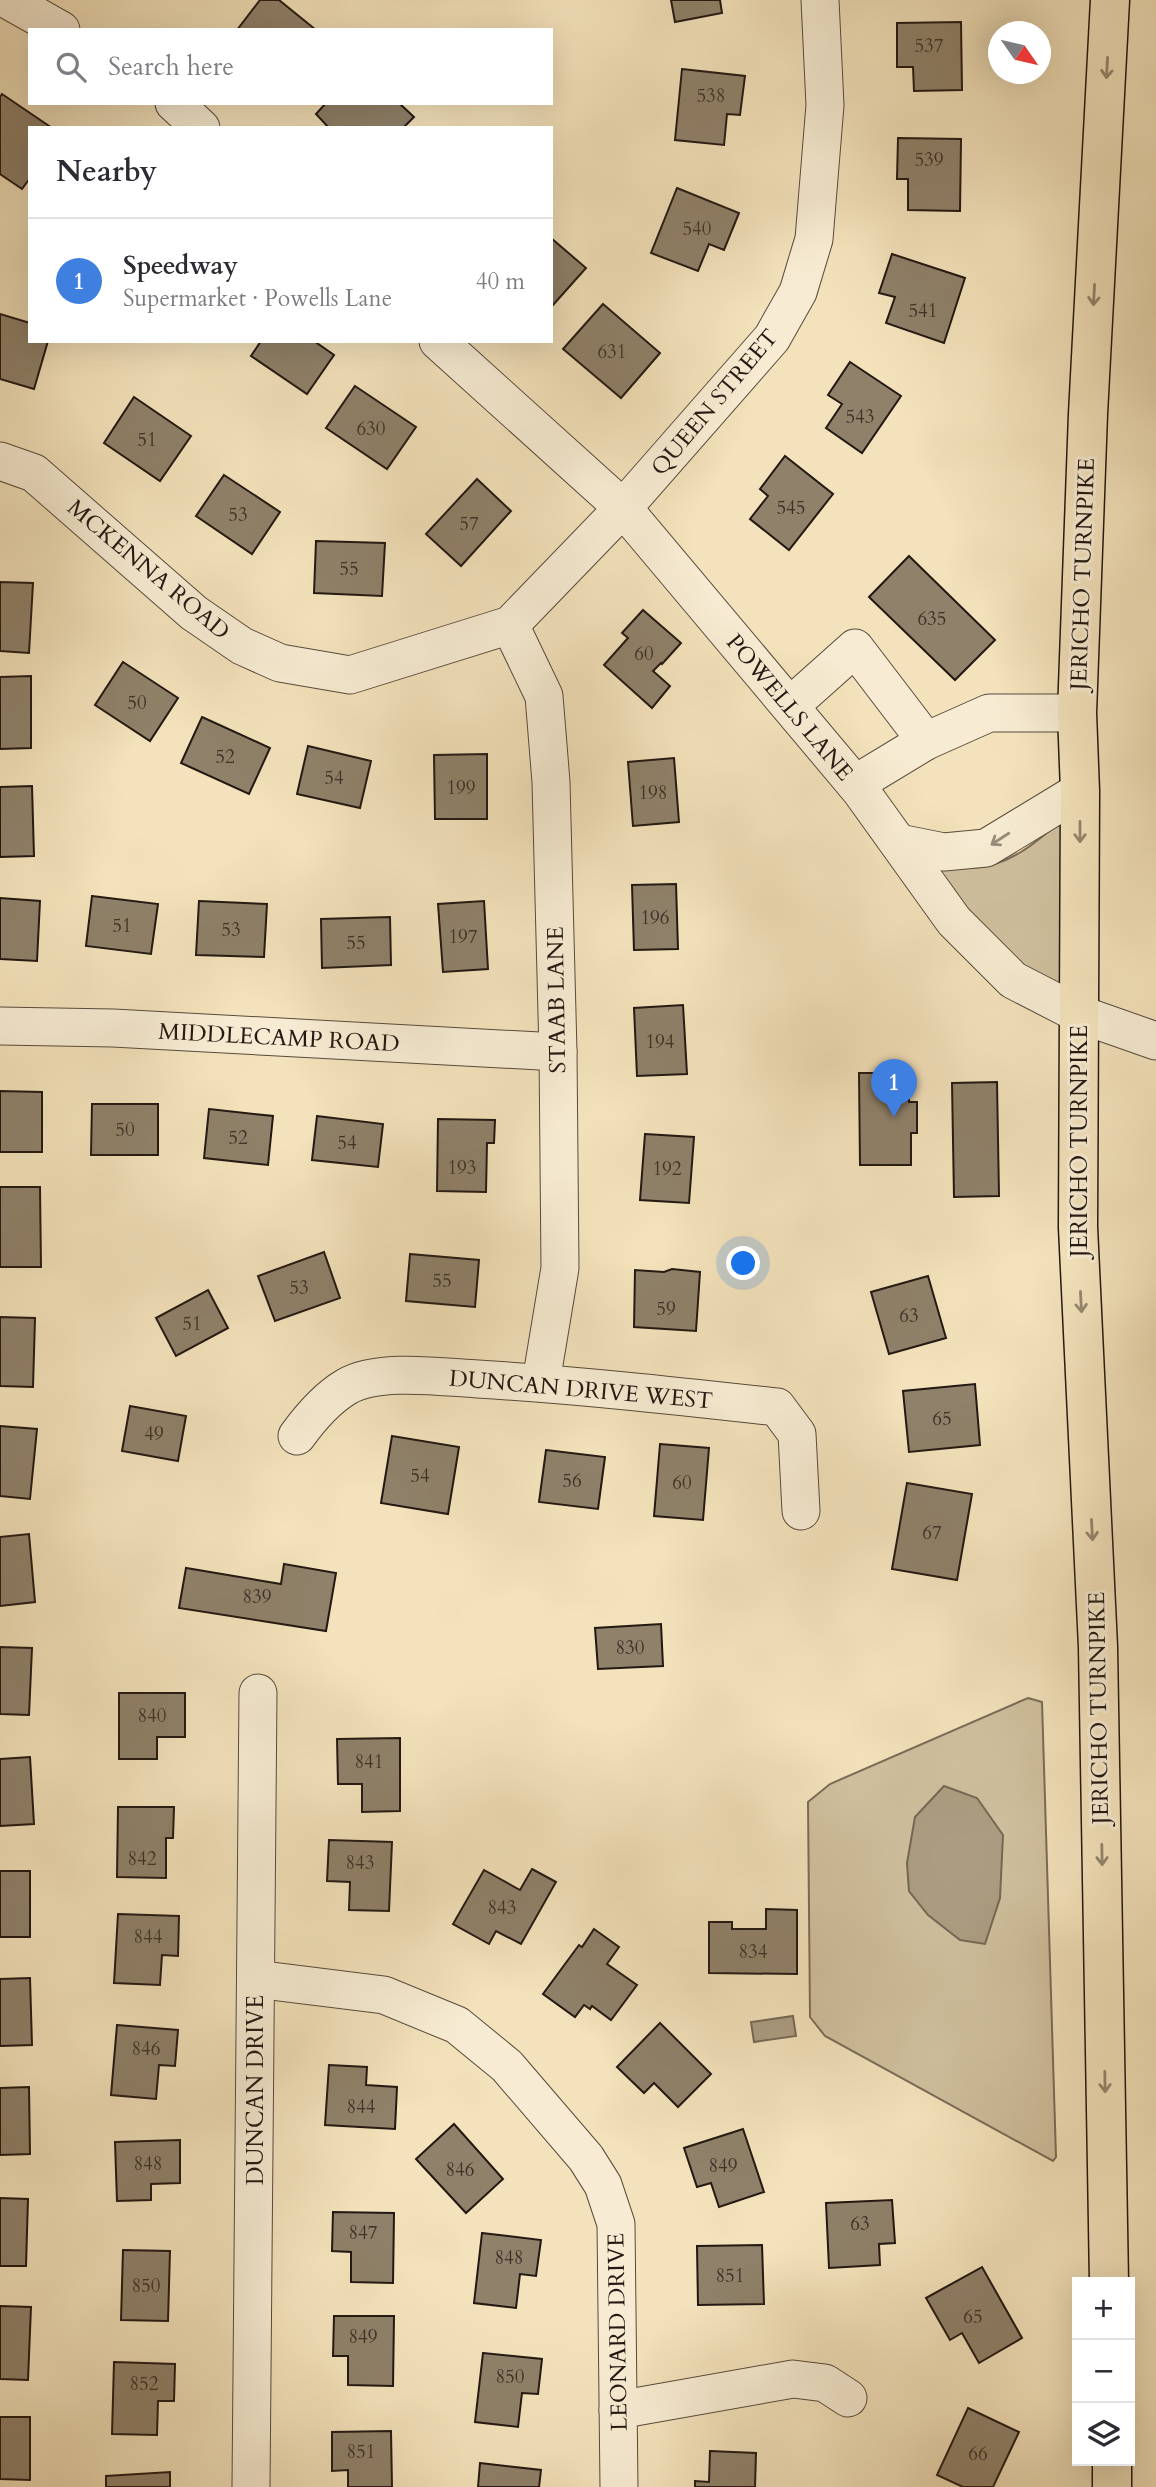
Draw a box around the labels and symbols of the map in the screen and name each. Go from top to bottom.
north arrow [988,21,1051,84]
house number: 537 [914,33,944,59]
one-way arrow [1100,56,1113,79]
house number: 538 [696,83,726,109]
house number: 539 [914,147,944,173]
house number: 540 [682,216,712,242]
one-way arrow [1087,284,1100,306]
house number: 541 [908,298,938,324]
street label: QUEEN STREET [644,322,785,482]
house number: 631 [597,339,627,365]
house number: 543 [845,404,875,430]
house number: 630 [356,416,386,442]
house number: 51 [137,427,157,453]
street label: JERICHO TURNPIKE [1063,457,1102,694]
street label: MCKENNA ROAD [61,492,236,647]
house number: 545 [776,495,806,521]
house number: 53 [228,502,248,528]
house number: 57 [459,511,479,537]
house number: 55 [339,556,359,582]
house number: 635 [917,606,947,632]
street label: POWELLS LANE [719,627,860,787]
house number: 60 [634,641,654,667]
house number: 50 [127,690,147,716]
house number: 52 [215,744,235,770]
house number: 54 [324,765,344,791]
house number: 199 [446,775,476,801]
house number: 198 [638,780,668,806]
one-way arrow [1073,821,1087,844]
one-way arrow [991,832,1010,846]
house number: 196 [640,905,670,931]
house number: 51 [112,913,132,939]
house number: 53 [221,917,241,943]
house number: 197 [448,924,478,950]
street label: STAAB LANE [540,926,573,1074]
house number: 55 [346,930,366,956]
street label: MIDDLECAMP ROAD [158,1016,400,1059]
street label: JERICHO TURNPIKE [1064,1025,1095,1260]
house number: 194 [645,1029,675,1055]
pin: 1 [871,1059,917,1117]
house number: 50 [115,1117,135,1143]
house number: 52 [228,1125,248,1151]
house number: 54 [337,1130,357,1156]
house number: 193 [447,1155,477,1181]
house number: 192 [652,1156,682,1182]
your location [726,1246,760,1280]
house number: 55 [432,1268,452,1294]
house number: 53 [289,1275,309,1301]
one-way arrow [1075,1291,1088,1314]
house number: 59 [656,1296,676,1322]
house number: 63 [899,1303,919,1329]
house number: 51 [182,1311,202,1337]
street label: DUNCAN DRIVE WEST [448,1363,714,1416]
house number: 65 [932,1406,952,1432]
house number: 49 [144,1421,164,1447]
house number: 54 [410,1463,430,1489]
house number: 56 [562,1468,582,1494]
house number: 60 [672,1470,692,1496]
one-way arrow [1086,1518,1099,1541]
house number: 67 [922,1520,942,1546]
house number: 839 [242,1584,272,1610]
street label: JERICHO TURNPIKE [1081,1591,1116,1828]
house number: 830 [615,1635,645,1661]
house number: 840 [137,1703,167,1729]
house number: 841 [354,1749,384,1775]
one-way arrow [1095,1843,1108,1866]
house number: 842 [127,1846,157,1872]
house number: 843 [345,1850,375,1876]
house number: 843 [487,1895,517,1921]
house number: 844 [133,1924,163,1950]
house number: 834 [738,1939,768,1965]
street label: DUNCAN DRIVE [240,1995,271,2185]
house number: 846 [131,2036,161,2062]
one-way arrow [1099,2071,1112,2094]
house number: 844 [346,2094,376,2120]
house number: 848 [133,2151,163,2177]
house number: 849 [708,2153,738,2179]
house number: 846 [445,2157,475,2183]
house number: 63 [850,2211,870,2237]
house number: 847 [348,2220,378,2246]
street label: LEONARD DRIVE [600,2233,635,2431]
house number: 848 [494,2245,524,2271]
house number: 851 [715,2263,745,2289]
house number: 850 [131,2273,161,2299]
house number: 65 [963,2304,983,2330]
house number: 849 [348,2324,378,2350]
house number: 850 [495,2364,525,2390]
house number: 852 [129,2371,159,2397]
house number: 851 [346,2439,376,2465]
house number: 66 [968,2441,988,2467]

